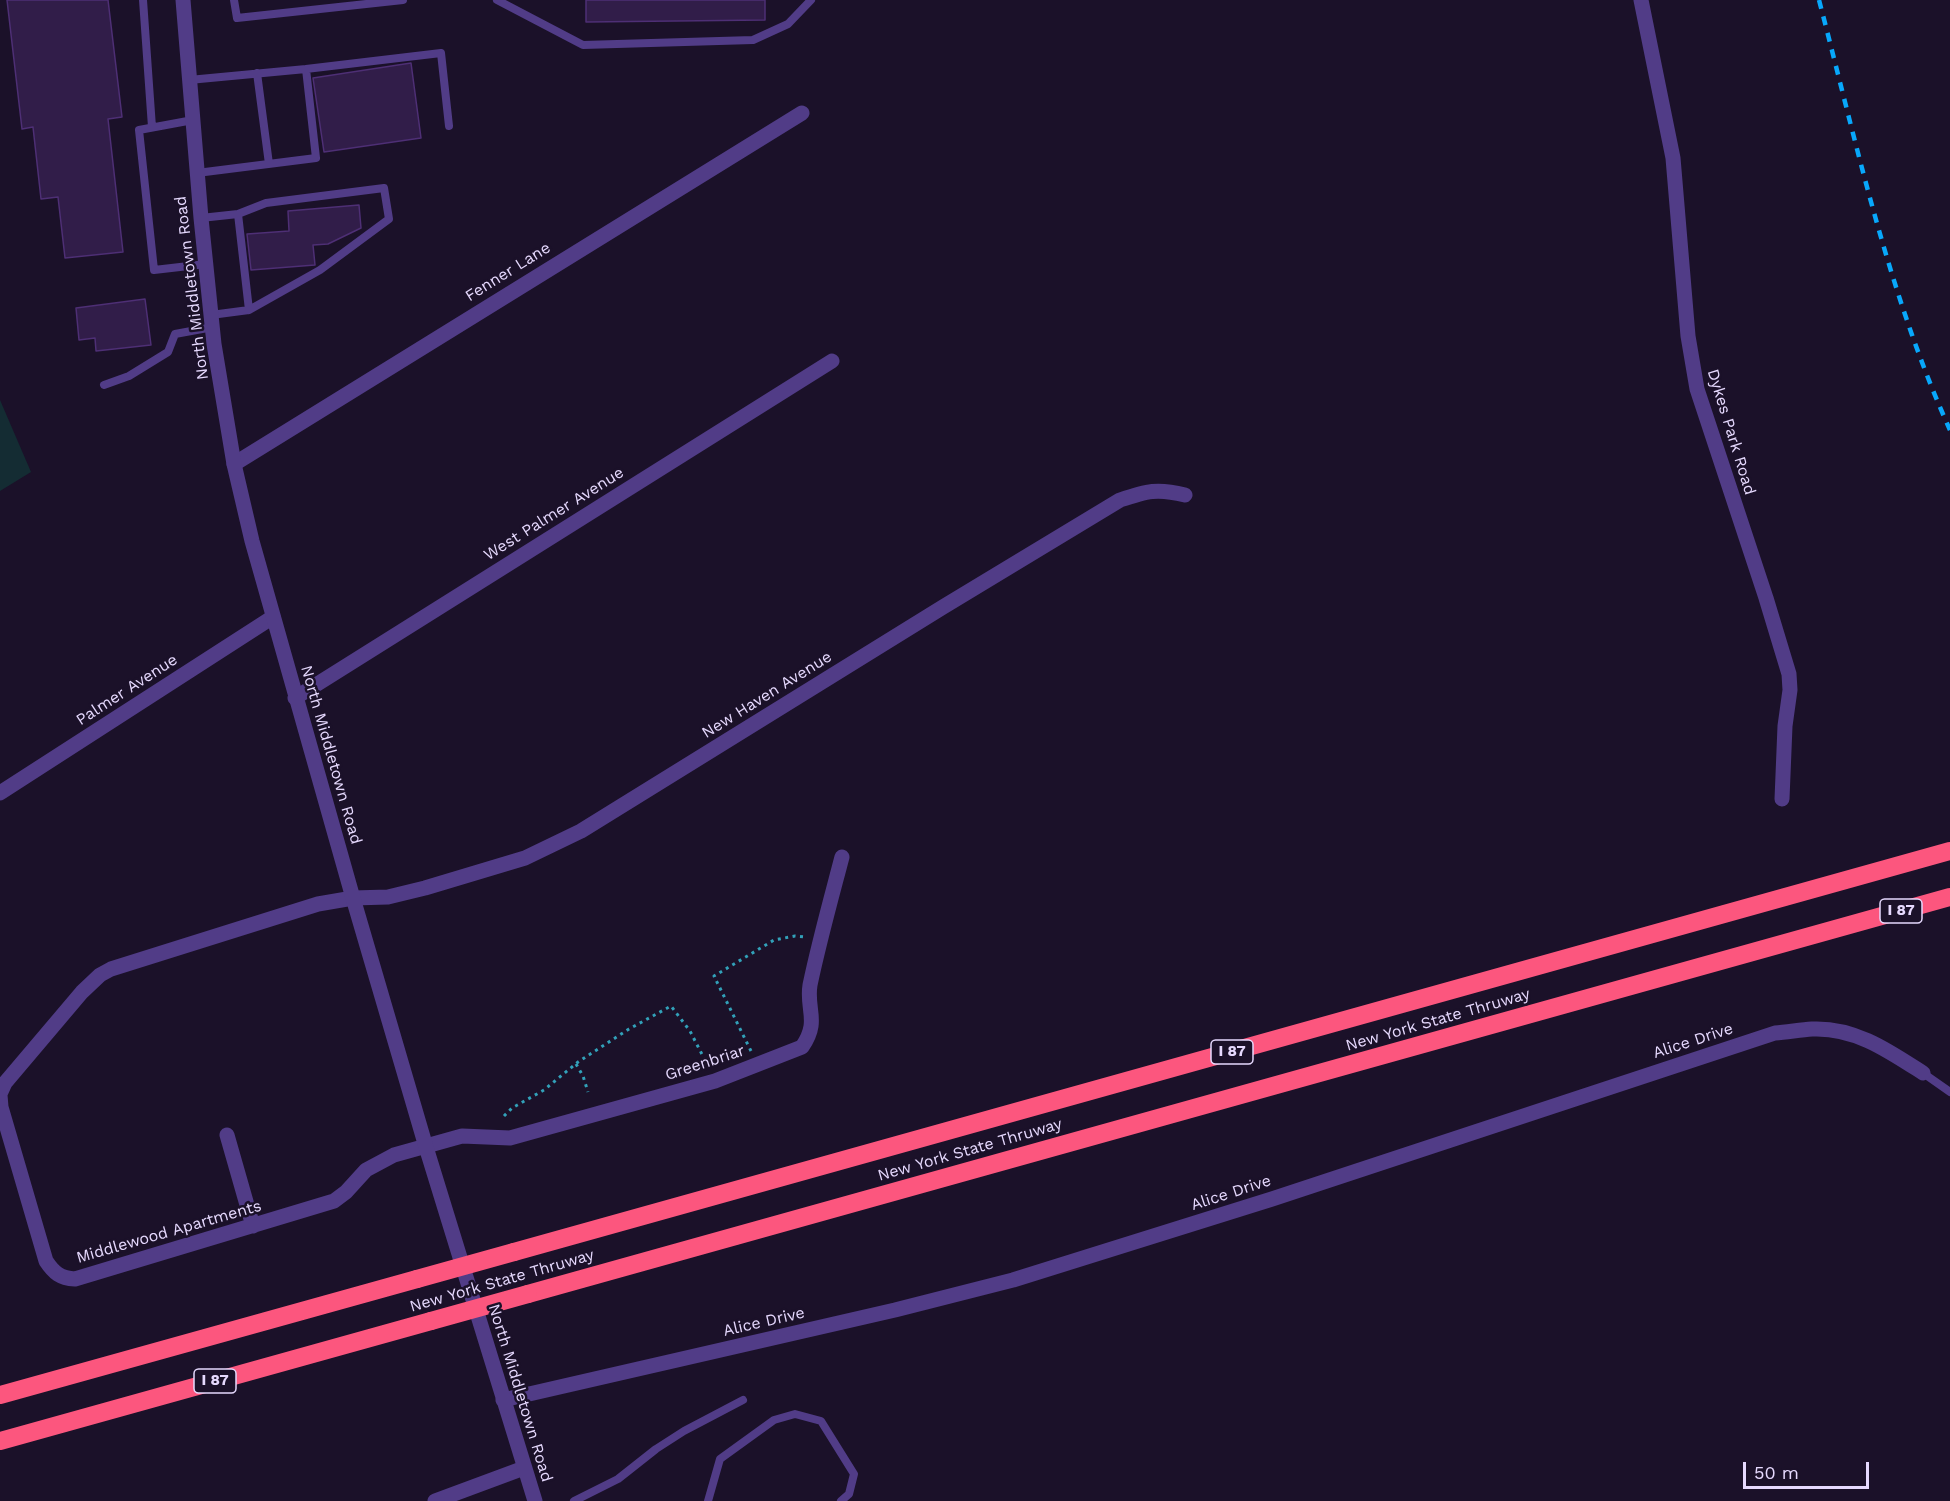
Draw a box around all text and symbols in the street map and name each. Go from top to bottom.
street label: North Middletown Road [171,195,213,381]
street label: Fenner Lane [462,238,554,306]
street label: Dykes Park Road [1703,367,1759,497]
street label: West Palmer Avenue [480,463,628,565]
street label: New Haven Avenue [699,647,835,743]
street label: Palmer Avenue [73,650,181,730]
street label: North Middletown Road [296,663,366,847]
road number: I 87 [1880,899,1922,923]
street label: New York State Thruway [1344,984,1532,1056]
street label: Alice Drive [1650,1019,1736,1063]
road number: I 87 [1211,1040,1253,1064]
street label: Greenbriar [663,1041,747,1085]
street label: New York State Thruway [876,1114,1064,1186]
street label: Alice Drive [1188,1171,1274,1215]
street label: Middlewood Apartments [74,1196,264,1268]
street label: New York State Thruway [408,1245,596,1317]
street label: North Middletown Road [484,1302,556,1484]
street label: Alice Drive [721,1303,807,1341]
road number: I 87 [194,1369,236,1393]
scale bar [1746,1450,1872,1488]
text: 50 m [1754,1462,1799,1483]

